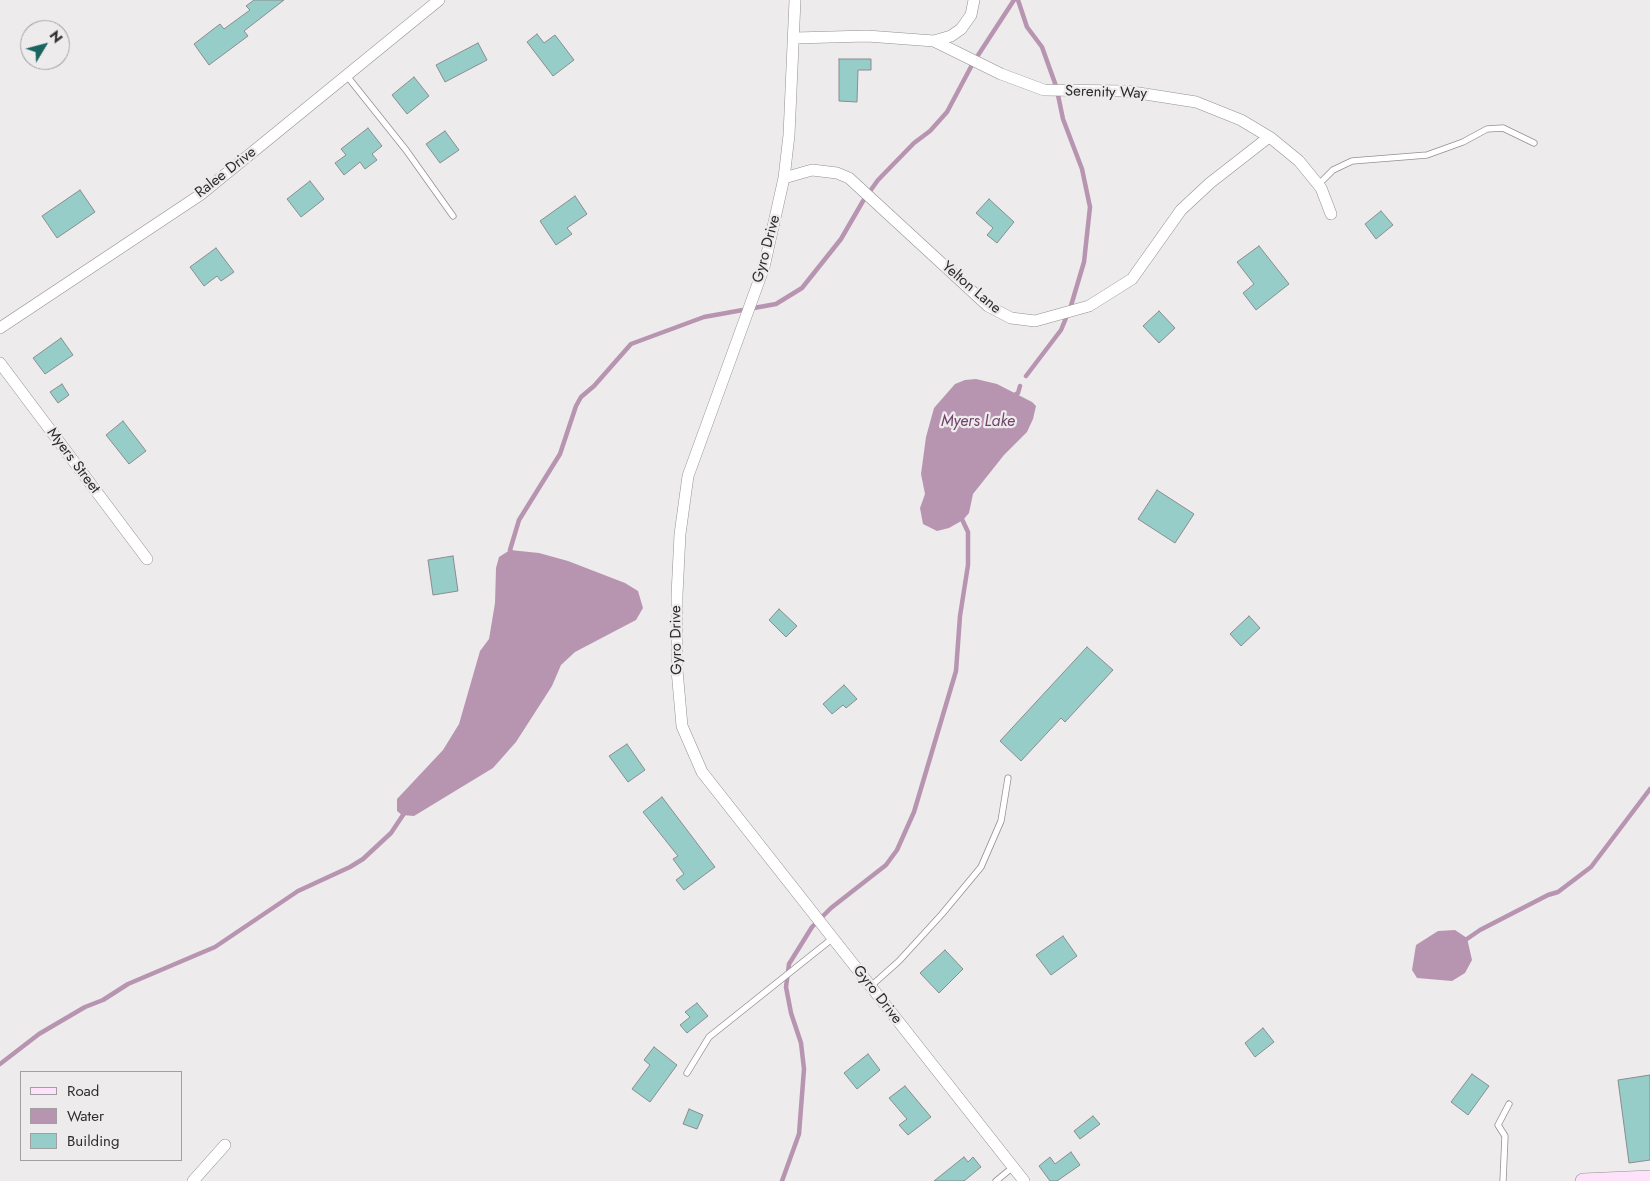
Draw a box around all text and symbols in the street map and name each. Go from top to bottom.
north arrow [20,20,70,70]
text: N [45,26,68,47]
street label: Serenity Way [1065,83,1147,103]
street label: Ralee Drive [192,144,260,202]
street label: Gyro Drive [749,213,785,285]
street label: Yelton Lane [938,258,1004,318]
water label: Myers Lake [941,412,1015,432]
street label: Myers Street [42,425,104,497]
street label: Gyro Drive [667,605,687,675]
street label: Gyro Drive [849,962,905,1028]
legend [20,1071,182,1161]
text: Road [67,1080,99,1102]
text: Water [67,1105,104,1127]
text: Building [67,1130,119,1152]

